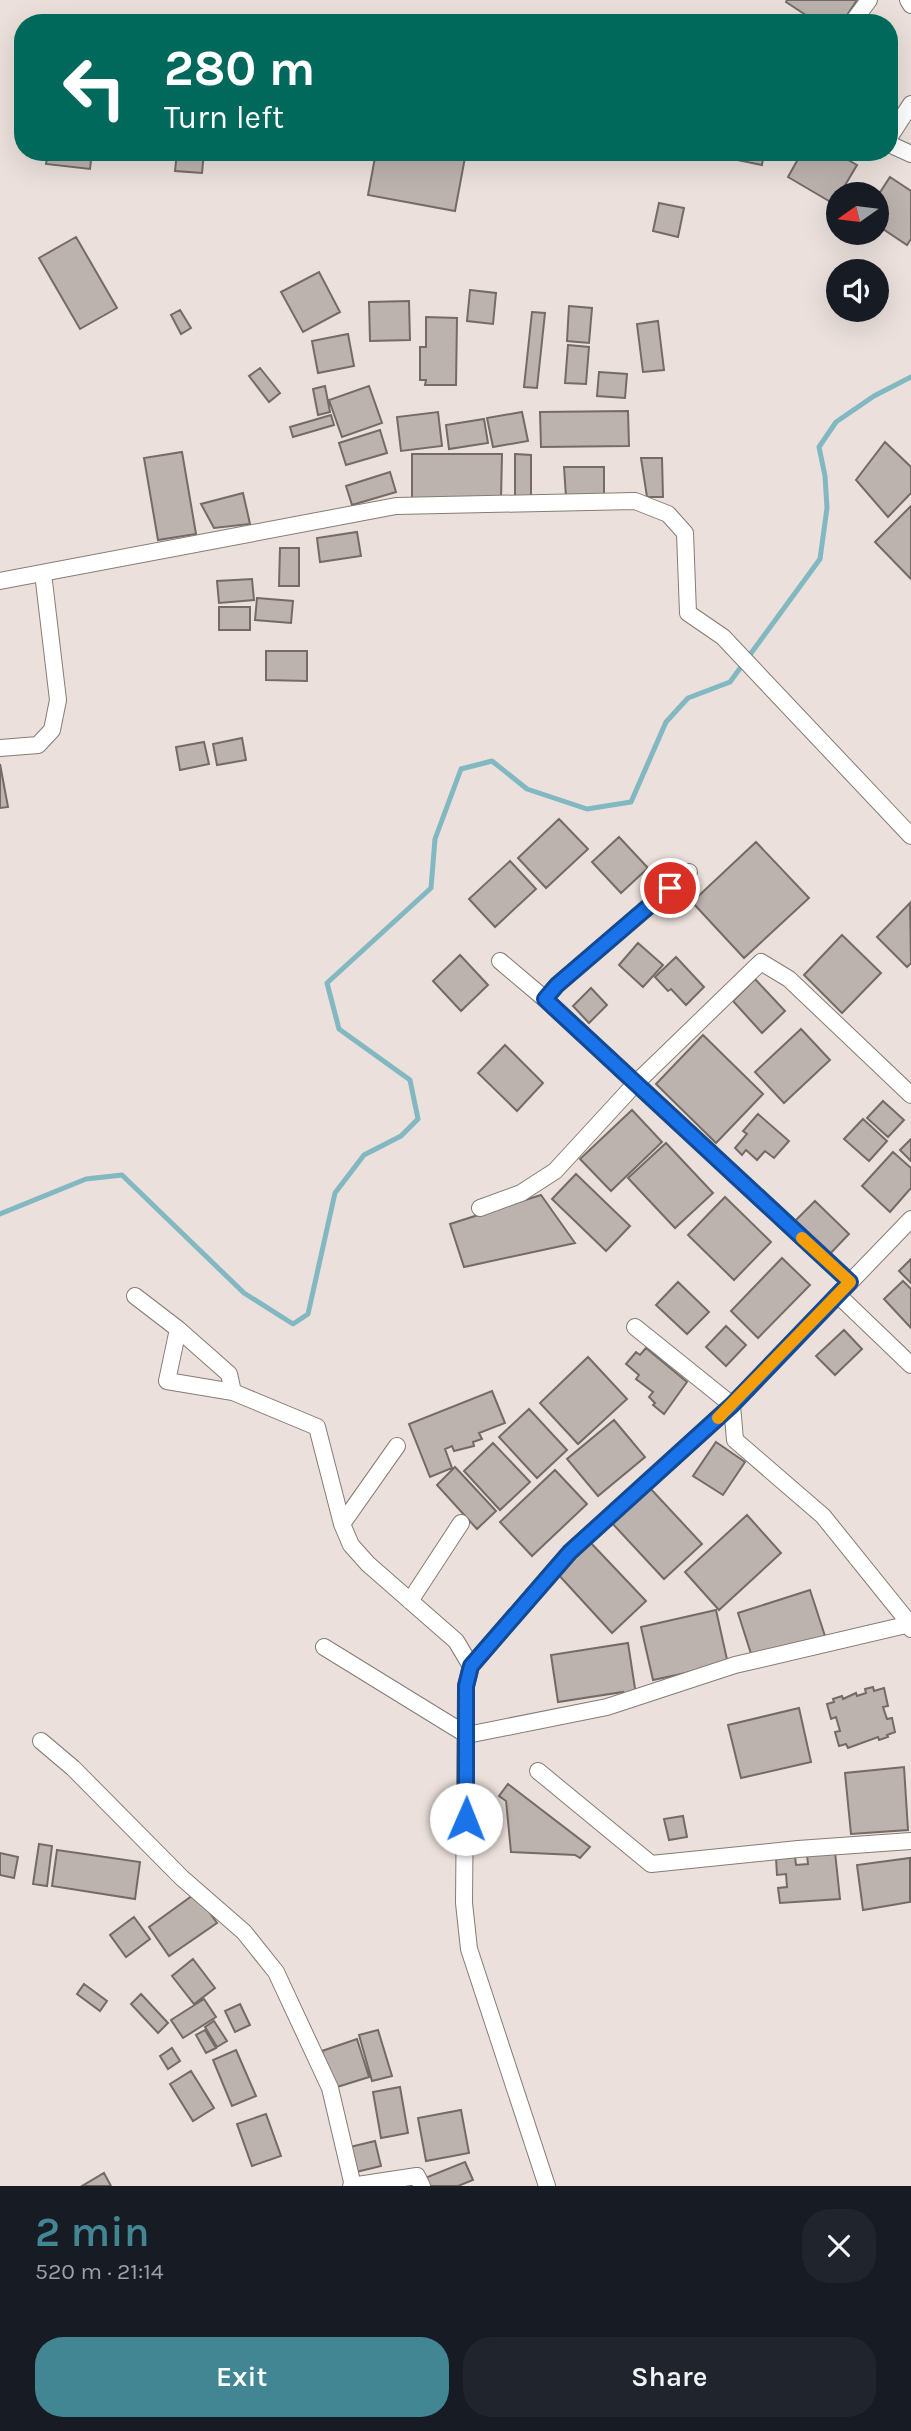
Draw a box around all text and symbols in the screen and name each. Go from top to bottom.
text: 280 m [164,40,315,97]
icon: left [49,42,140,133]
text: Turn left [164,99,284,136]
north arrow [826,182,889,245]
map controls [826,182,889,322]
button: sound [826,259,889,322]
pin [640,858,700,918]
icon: arrive [651,869,689,907]
position arrow [429,1782,503,1856]
text: 2 min [35,2207,150,2257]
button: close [802,2209,876,2283]
text: 520 m · 21:14 [35,2258,164,2285]
button: Exit [35,2337,449,2417]
button: Share [463,2337,876,2417]

